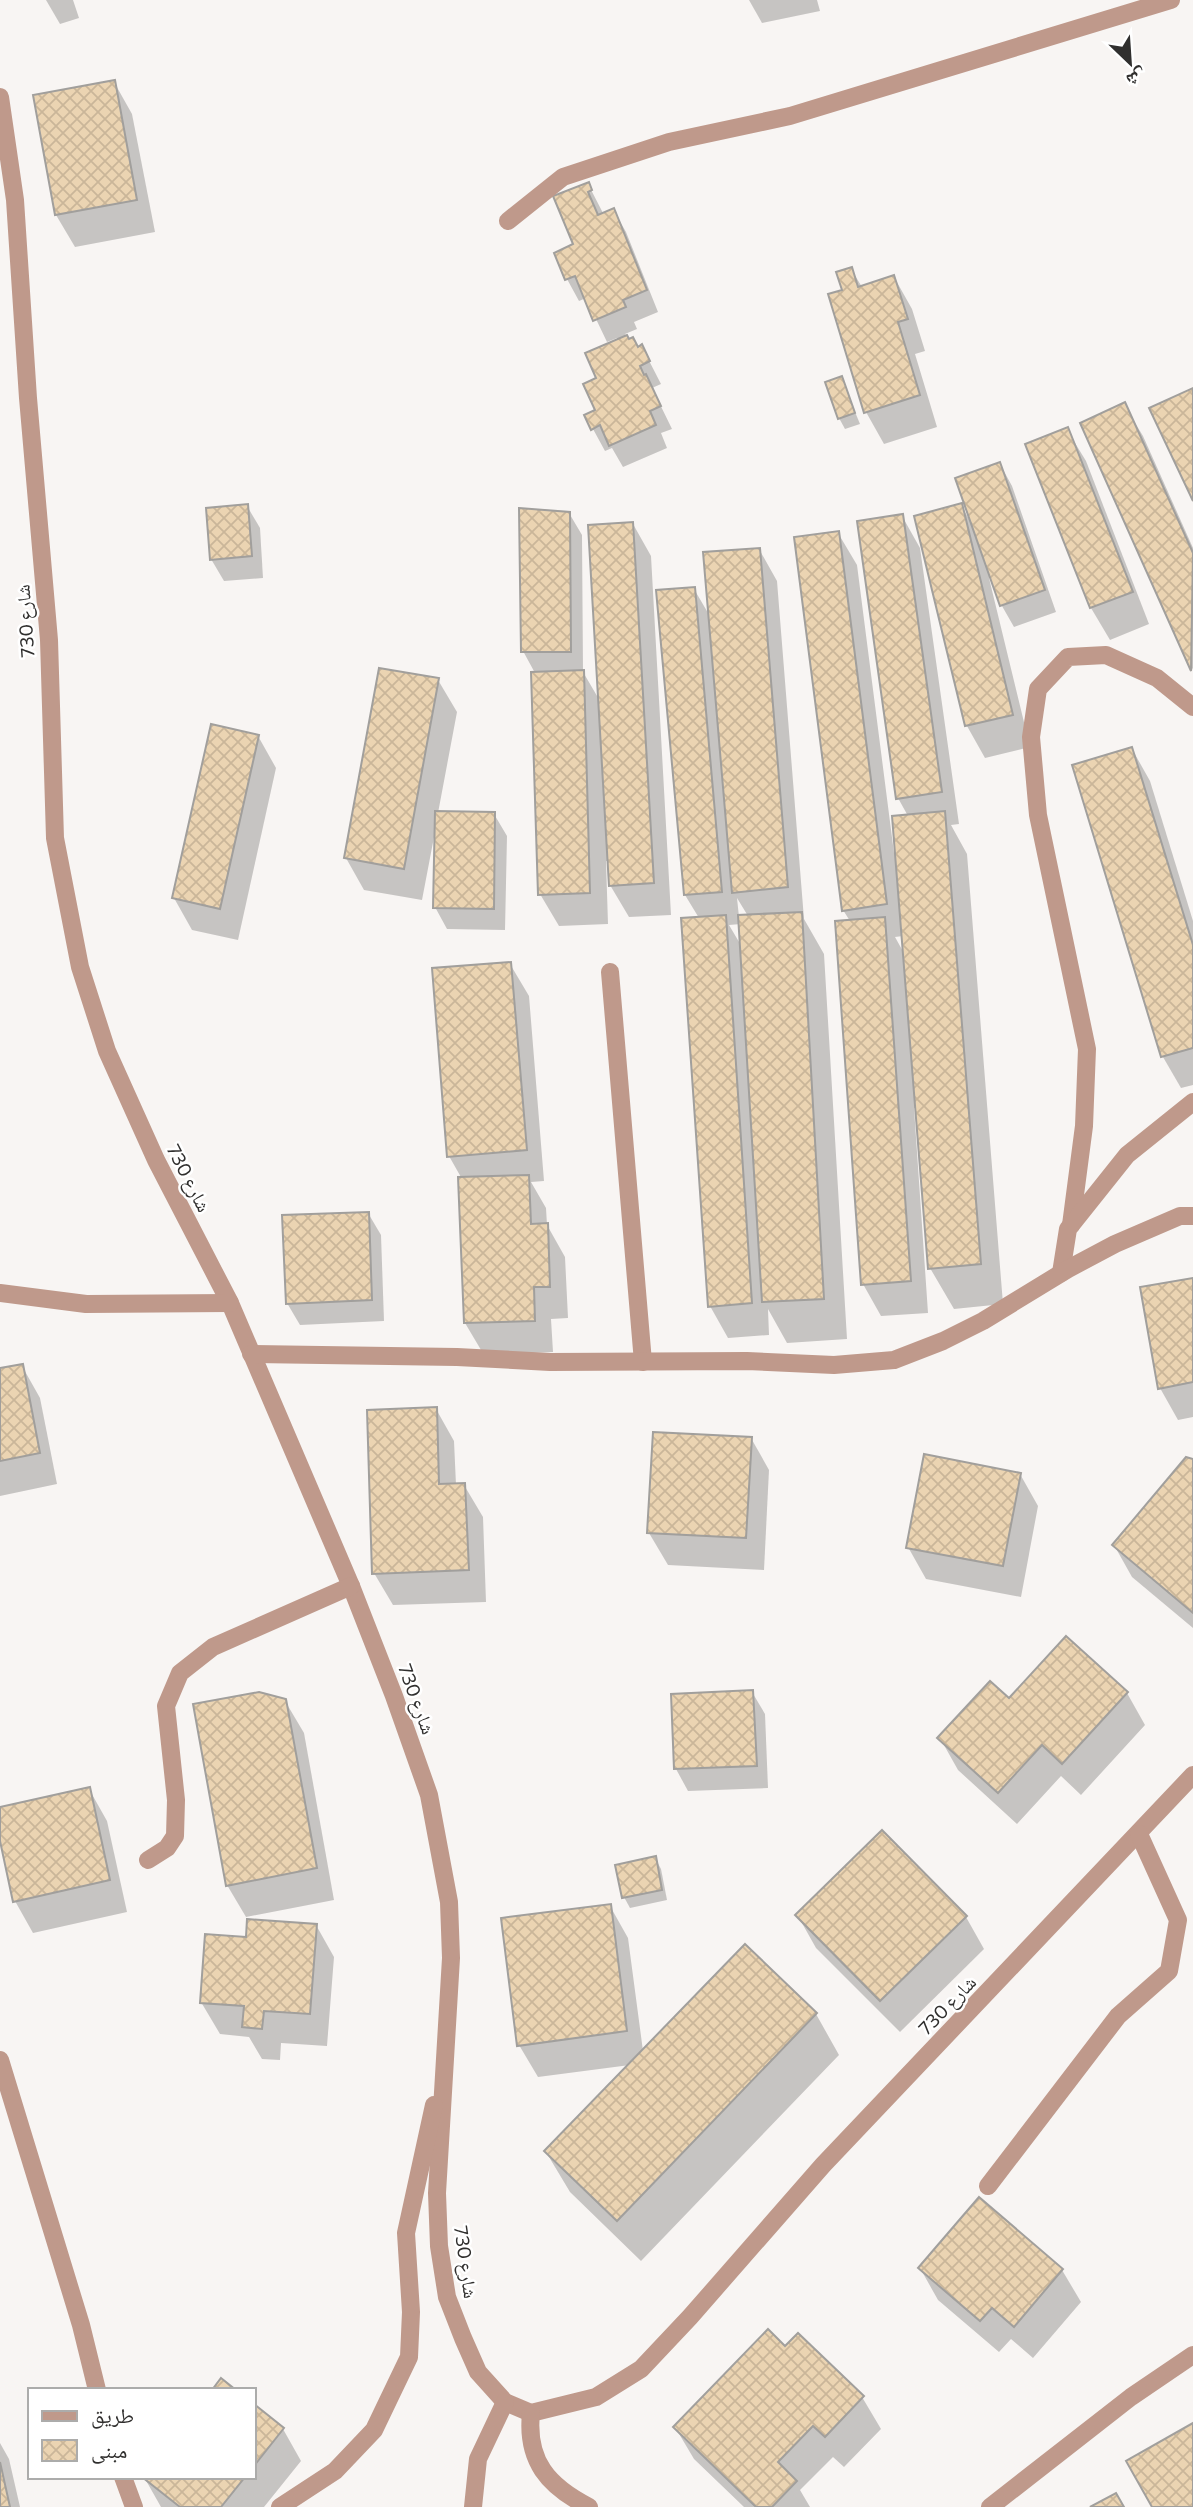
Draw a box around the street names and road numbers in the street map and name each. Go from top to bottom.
street label: شارع 730 [10,584,40,658]
street label: شارع 730 [162,1140,216,1216]
street label: شارع 730 [393,1661,441,1737]
street label: شارع 730 [913,1970,981,2040]
street label: شارع 730 [449,2224,483,2300]

